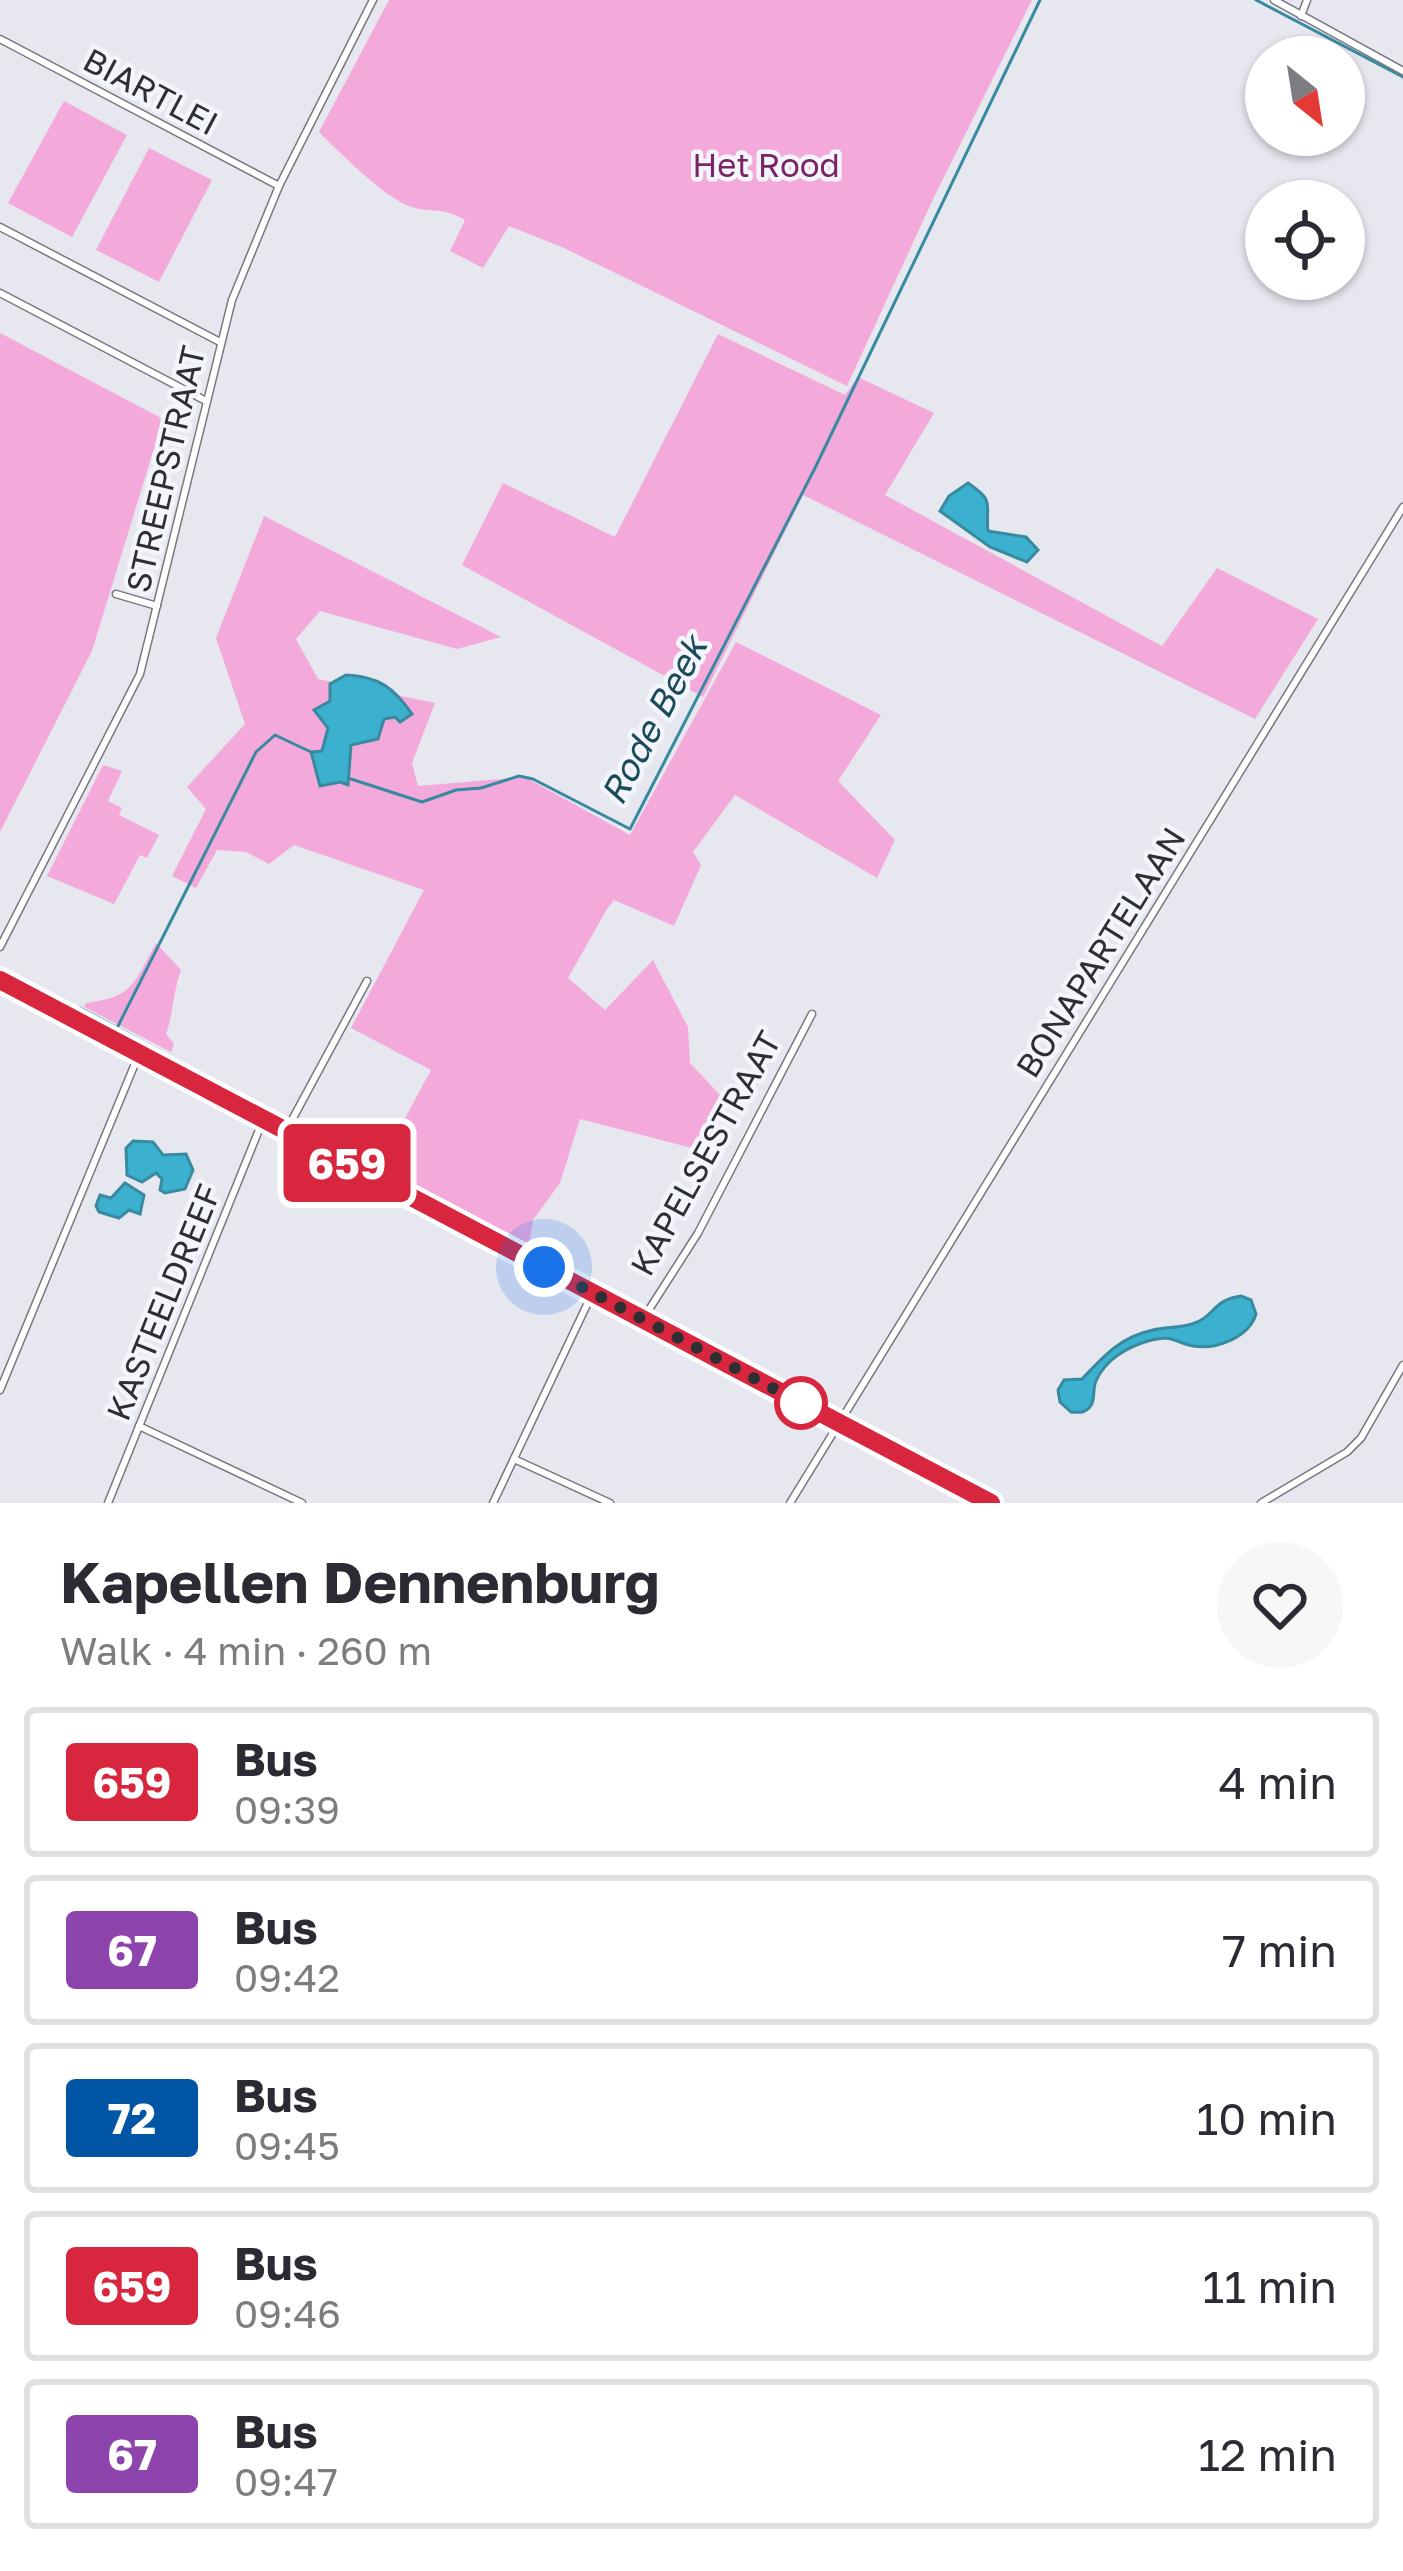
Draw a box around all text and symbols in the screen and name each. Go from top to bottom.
north arrow [1245,36,1365,156]
map controls [1245,36,1365,300]
street label: BIARTLEI [77,39,225,143]
park label: Het Rood [692,145,840,184]
button: locate [1245,180,1365,300]
street label: STREEPSTRAAT [118,342,212,596]
water label: Rode Beek [591,625,717,811]
street label: BONAPARTELAAN [1007,820,1193,1084]
street label: KAPELSESTRAAT [622,1024,788,1282]
line badge: 659 [278,1124,416,1202]
text: 659 [308,1138,386,1188]
street label: KASTEELDREEF [98,1178,228,1426]
your location [514,1237,574,1297]
unlabelled marker [776,1378,826,1428]
button: heart [1217,1542,1343,1668]
text: Kapellen Dennenburg [60,1547,660,1616]
text: Walk · 4 min · 260 m [60,1627,432,1674]
text: Bus [234,1732,318,1786]
text: 4 min [1219,1755,1337,1809]
text: 659 [93,1757,171,1807]
text: 09:39 [234,1786,340,1833]
text: Bus [234,1900,318,1954]
text: 7 min [1222,1923,1337,1977]
text: 67 [107,1925,157,1975]
text: 09:42 [234,1954,340,2001]
text: Bus [234,2068,318,2122]
text: 10 min [1196,2091,1337,2145]
text: 72 [108,2093,156,2143]
text: 09:45 [234,2122,340,2169]
text: Bus [234,2236,318,2290]
text: 11 min [1203,2259,1337,2313]
text: 659 [93,2261,171,2311]
text: 09:46 [234,2290,341,2337]
text: Bus [234,2404,318,2458]
text: 12 min [1198,2427,1337,2481]
text: 67 [107,2429,157,2479]
text: 09:47 [234,2458,338,2505]

